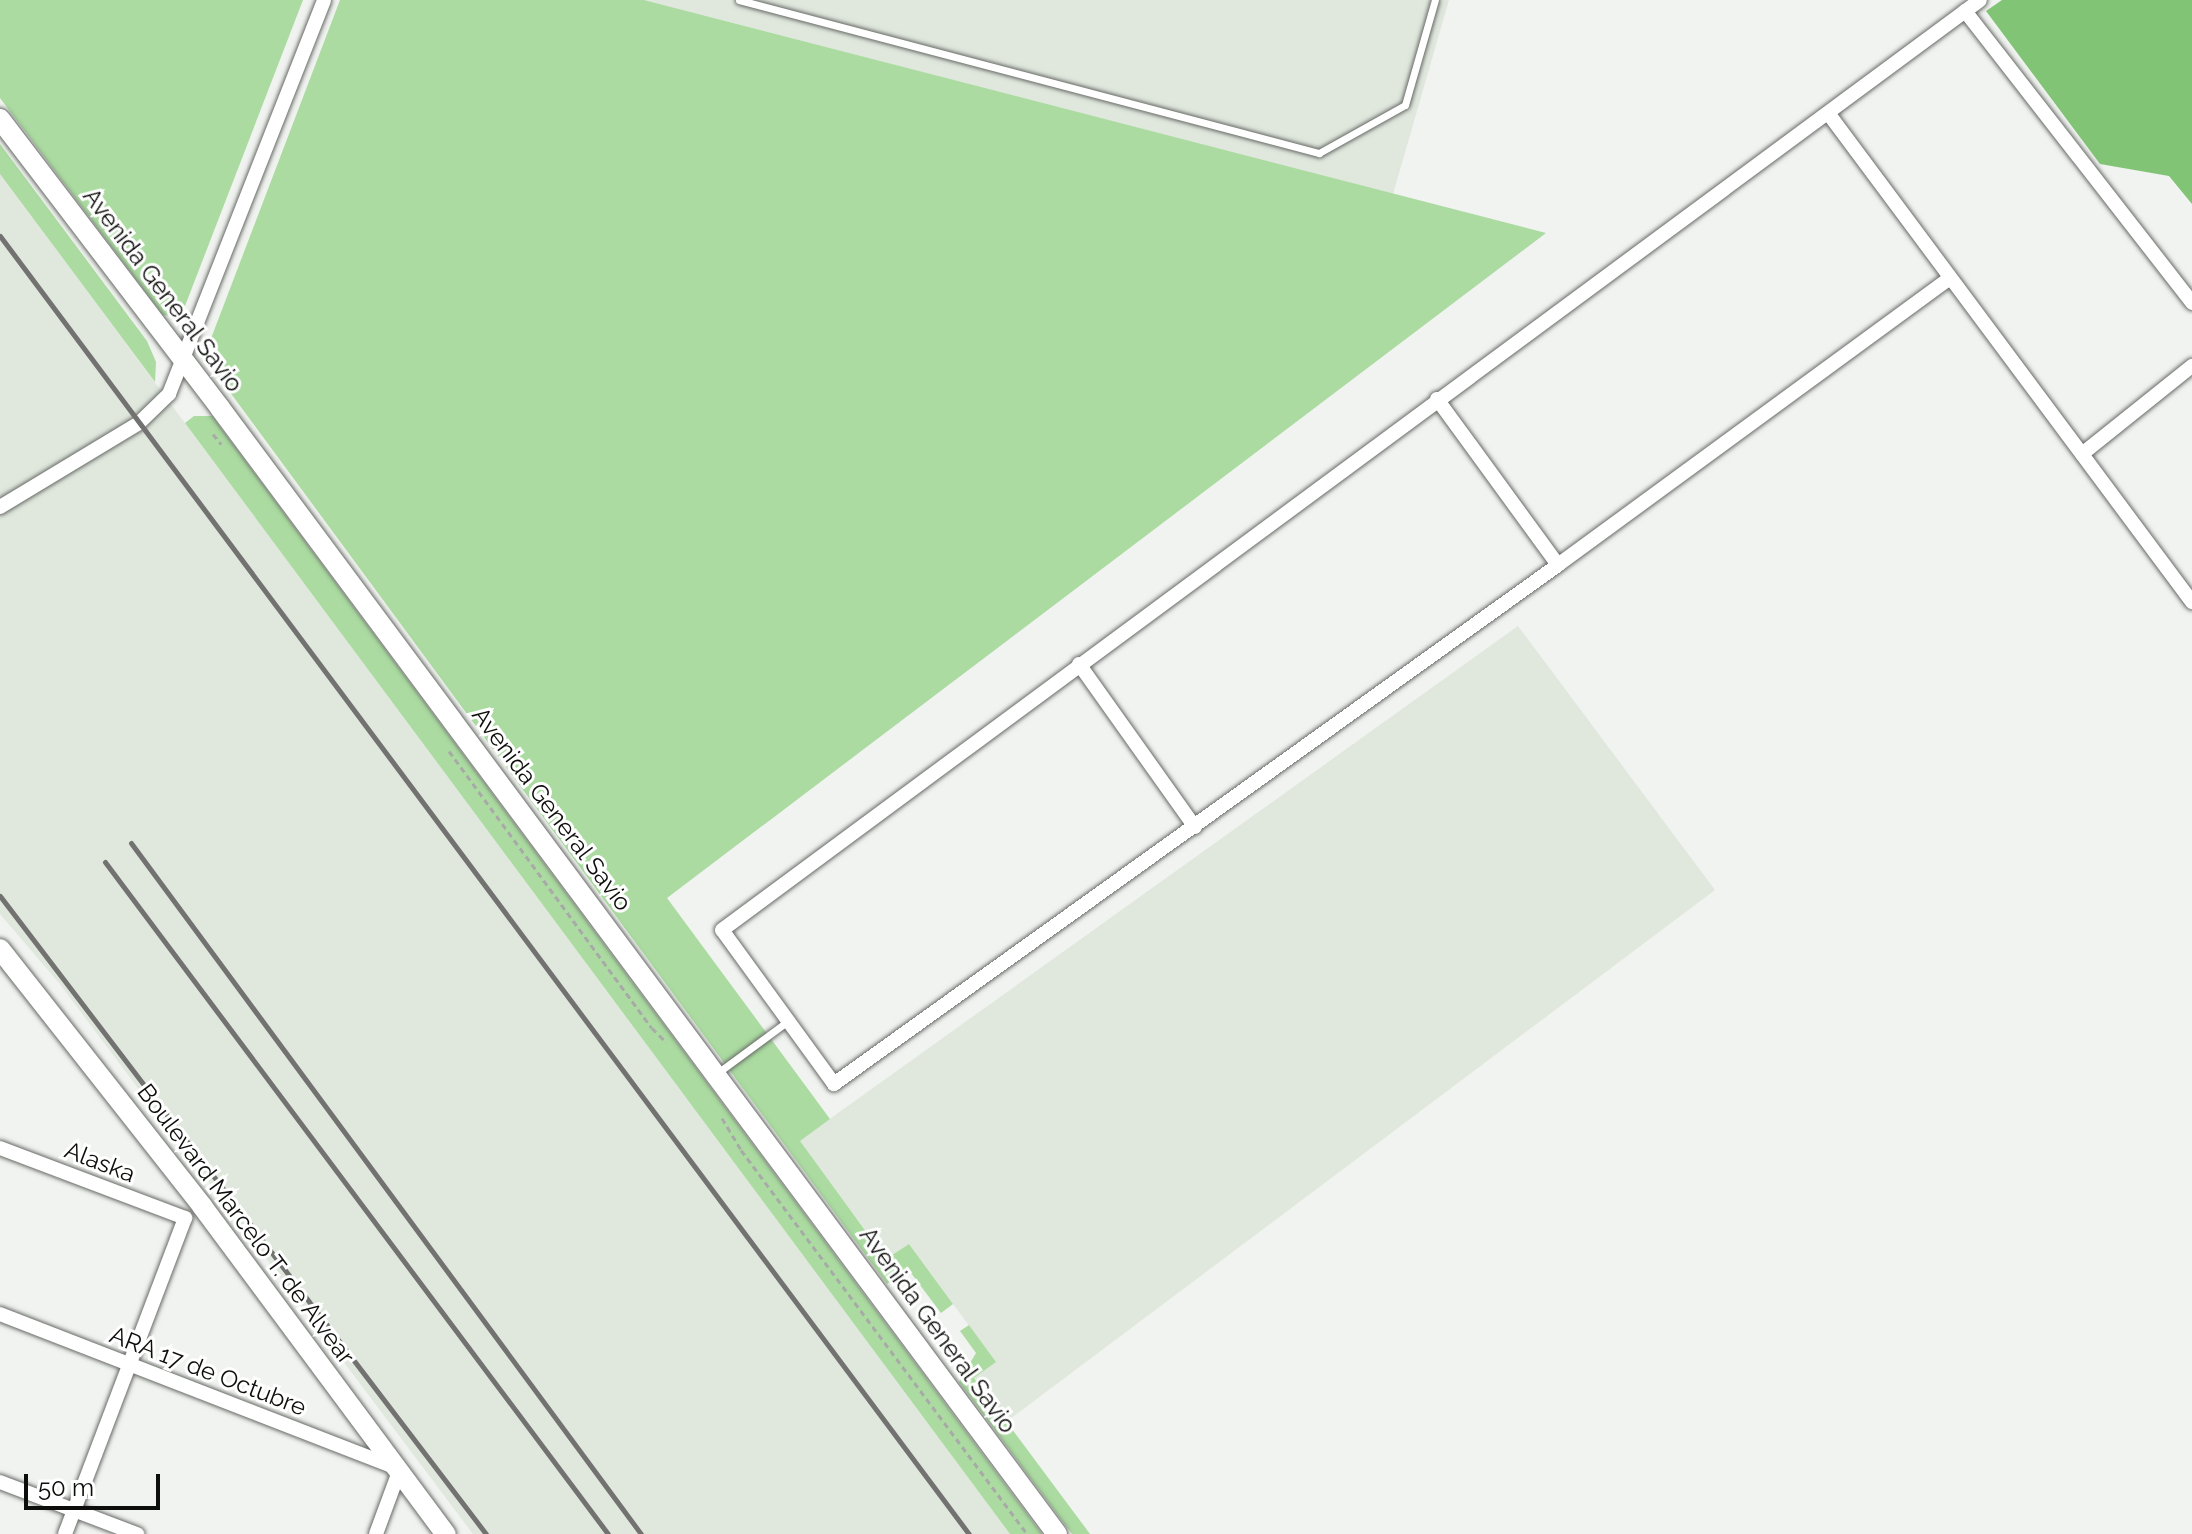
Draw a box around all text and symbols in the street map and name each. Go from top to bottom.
street label: Avenida General Savio [77,182,249,398]
street label: Avenida General Savio [466,701,638,917]
street label: Boulevard Marcelo T. de Alvear [131,1078,361,1370]
street label: Alaska [61,1135,139,1189]
street label: Avenida General Savio [853,1221,1023,1439]
street label: ARA 17 de Octubre [105,1320,311,1422]
scale bar [28,1458,164,1508]
text: 50 m [38,1473,94,1502]

